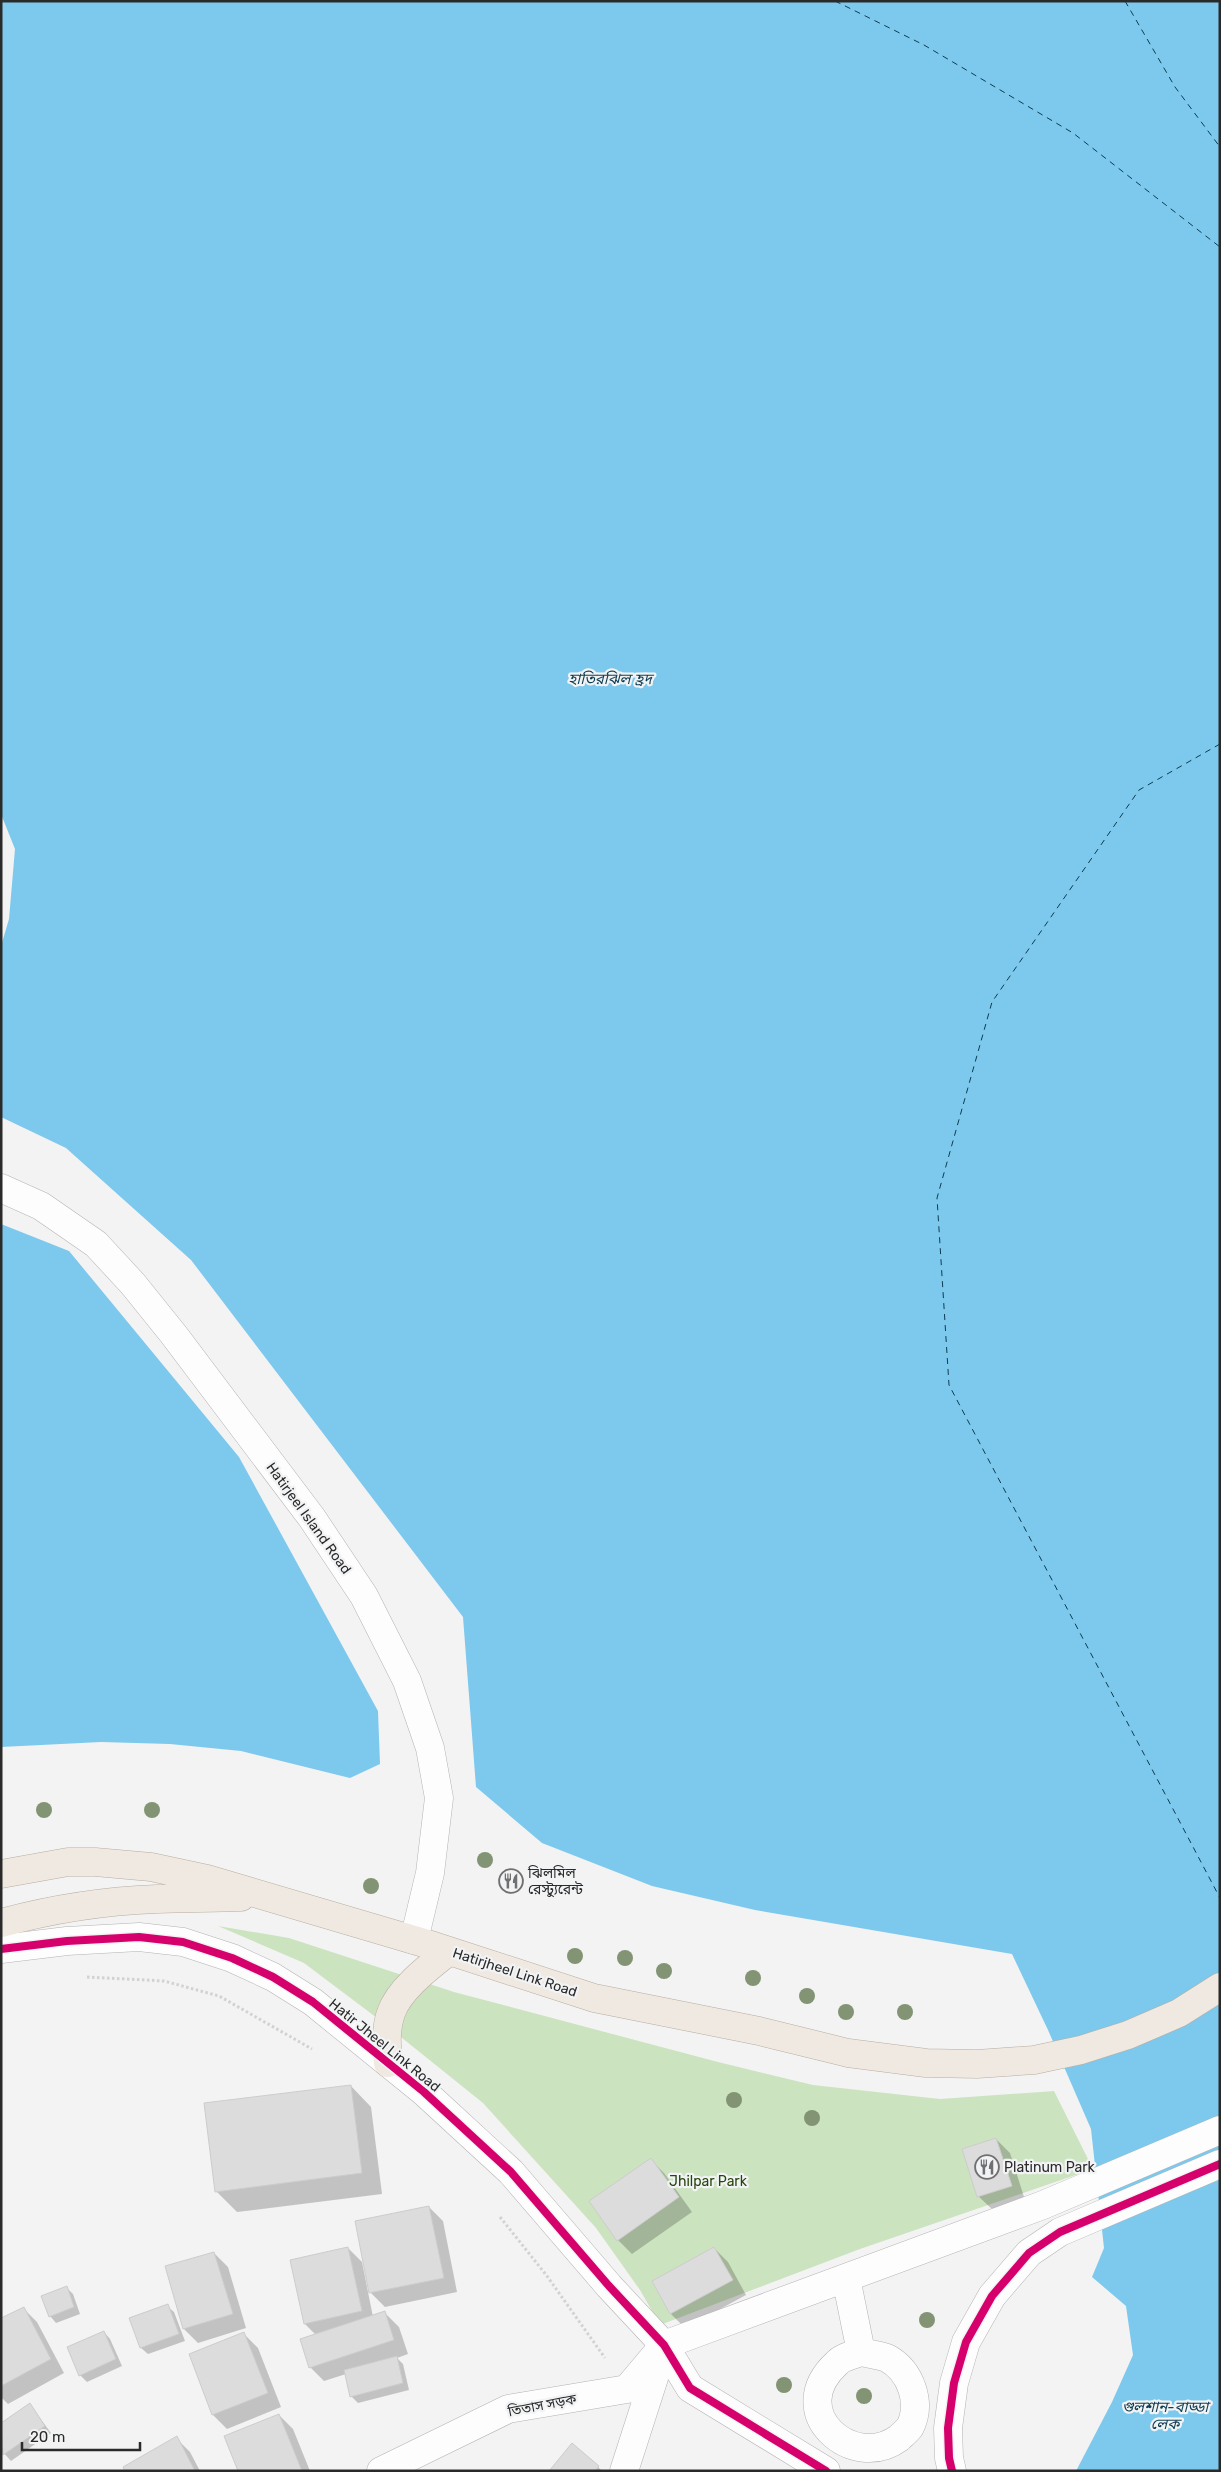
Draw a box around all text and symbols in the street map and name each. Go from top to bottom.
water label: হাতিরঝিল হ্রদ [568,670,655,688]
street label: Hatirjeel Island Road [263,1459,355,1577]
place label: ঝিলমিল রেস্ট্যুরেন্ট [527,1865,584,1898]
restaurant icon: ঝিলমিল রেস্ট্যুরেন্ট [498,1868,524,1894]
street label: Hatirjheel Link Road [450,1944,579,2001]
street label: Hatir Jheel Link Road [326,1995,444,2096]
restaurant icon: Platinum Park [974,2154,1000,2180]
place label: Platinum Park [1004,2159,1096,2176]
park label: Jhilpar Park [669,2173,748,2190]
street label: তিতাস সড়ক [505,2390,578,2421]
water label: গুলশান-বাড্ডা লেক [1122,2398,1211,2433]
scale bar [22,2420,140,2452]
text: 20 m [30,2428,65,2446]

